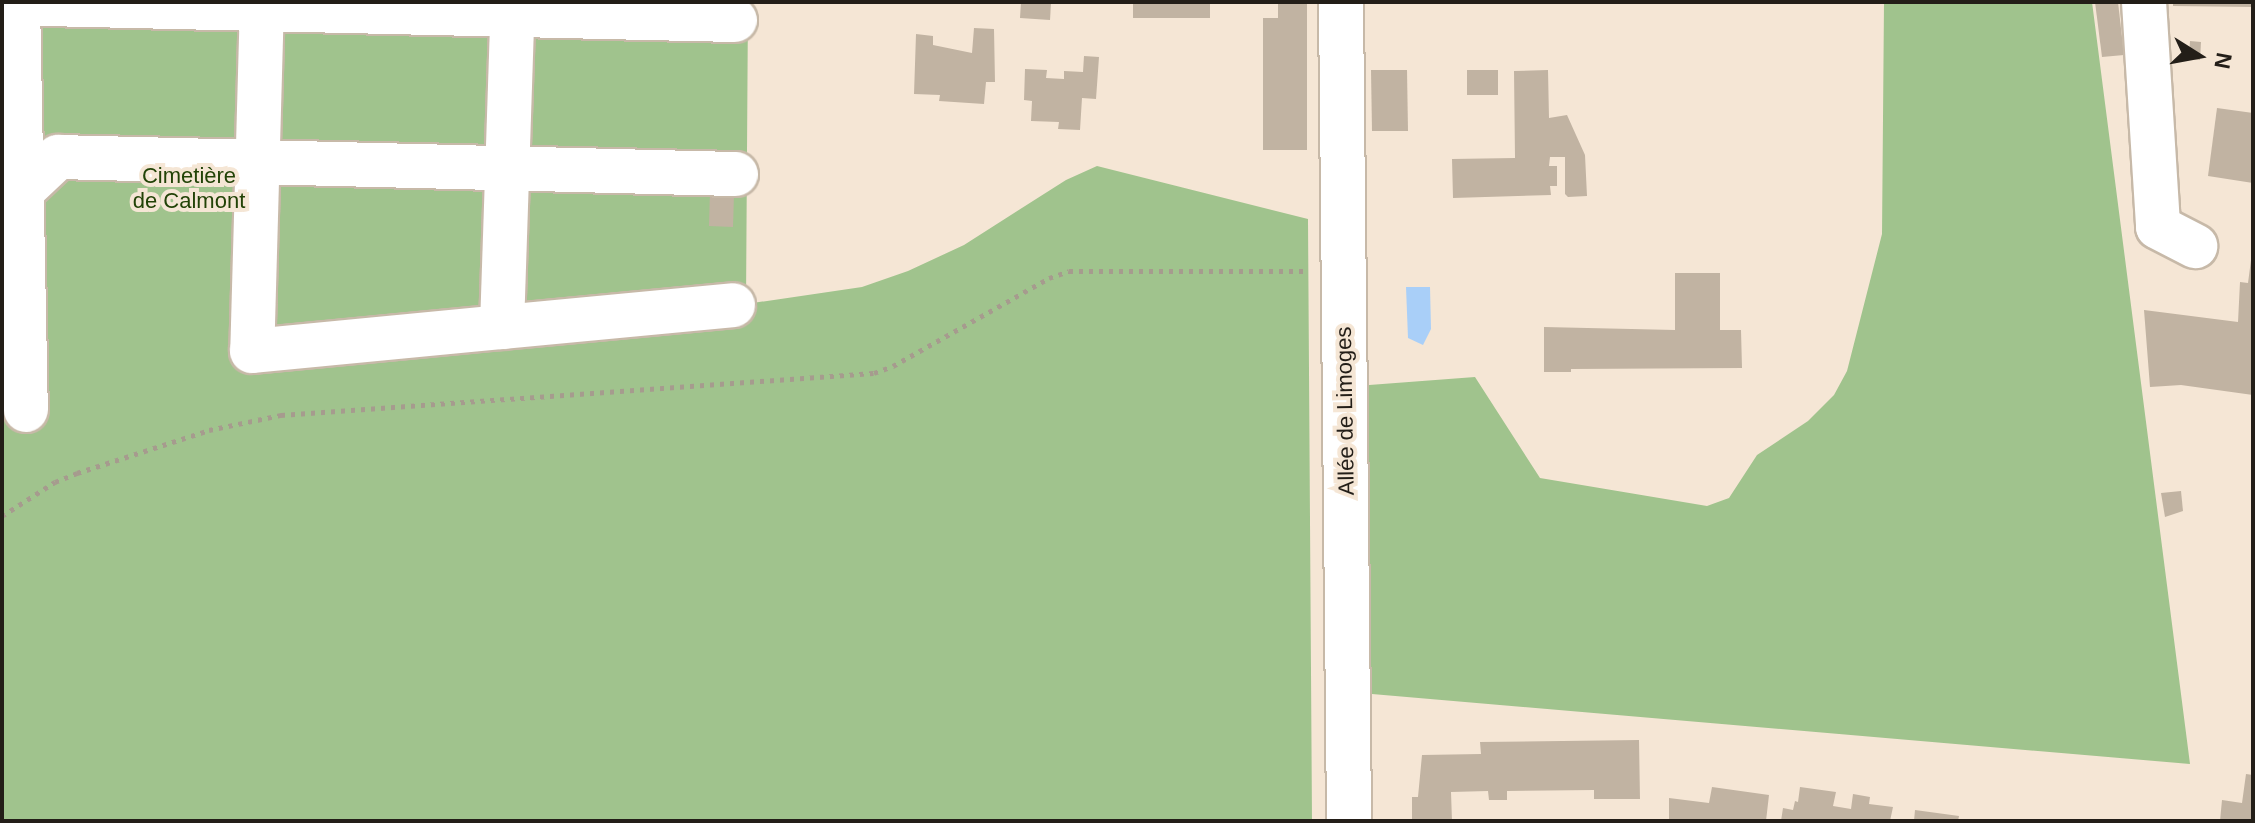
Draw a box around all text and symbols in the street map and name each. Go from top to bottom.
north arrow [2159,16,2239,96]
text: N [2209,50,2237,71]
park label: Cimetière de Calmont [133,162,245,214]
street label: Allée de Limoges [1330,326,1360,496]

